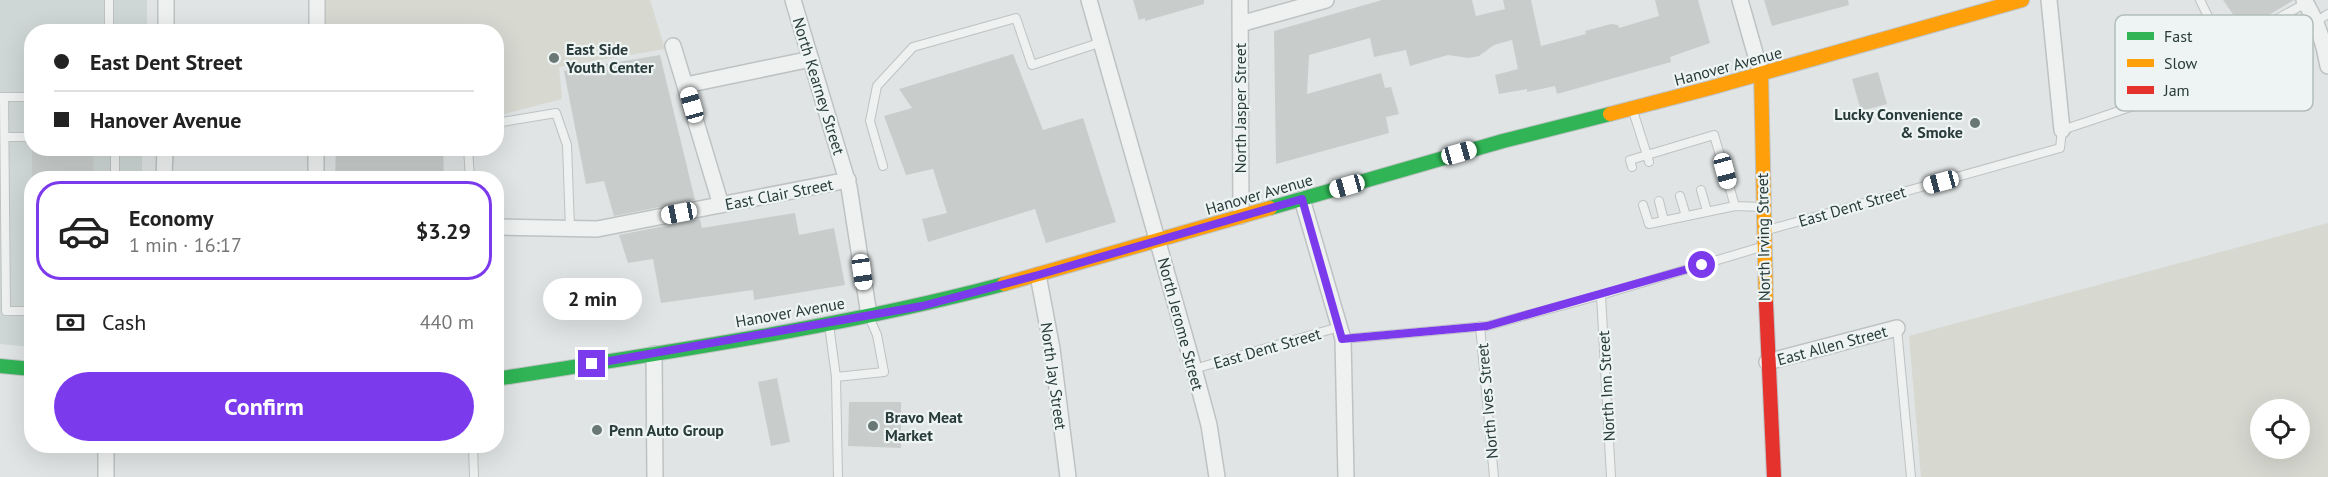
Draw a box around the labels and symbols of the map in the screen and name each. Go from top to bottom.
street label: North Kearney Street [789,15,850,158]
legend [2115,15,2313,111]
text: Fast [2164,26,2193,46]
place label: East Side Youth Center [565,39,654,77]
street label: North Jasper Street [1230,42,1250,173]
street label: Hanover Avenue [1672,42,1784,90]
marker: East Side Youth Center [547,51,561,65]
text: Slow [2164,53,2198,73]
text: Jam [2163,80,2190,100]
car [678,85,706,125]
place label: Lucky Convenience & Smoke [1834,104,1963,142]
marker: Lucky Convenience & Smoke [1968,116,1982,130]
car [1439,139,1479,167]
car [1712,151,1738,191]
street label: Hanover Avenue [1203,169,1315,219]
car [1921,169,1961,195]
car [1327,172,1367,200]
street label: North Irving Street [1752,172,1774,301]
street label: East Clair Street [723,174,835,214]
street label: East Dent Street [1796,181,1909,231]
car [660,201,698,225]
route start [1688,251,1715,278]
car [851,253,873,291]
street label: North Jerome Street [1154,255,1209,393]
callout: 2 min [542,277,642,319]
street label: Hanover Avenue [734,293,846,331]
street label: North Jay Street [1037,321,1072,432]
street label: East Allen Street [1775,321,1890,369]
street label: East Dent Street [1211,323,1324,373]
street label: North Inn Street [1593,329,1619,442]
street label: North Ives Street [1472,342,1502,460]
route end [578,350,605,377]
place label: Bravo Meat Market [885,407,963,445]
marker: Bravo Meat Market [866,419,880,433]
place label: Penn Auto Group [609,420,724,440]
marker: Penn Auto Group [590,423,604,437]

